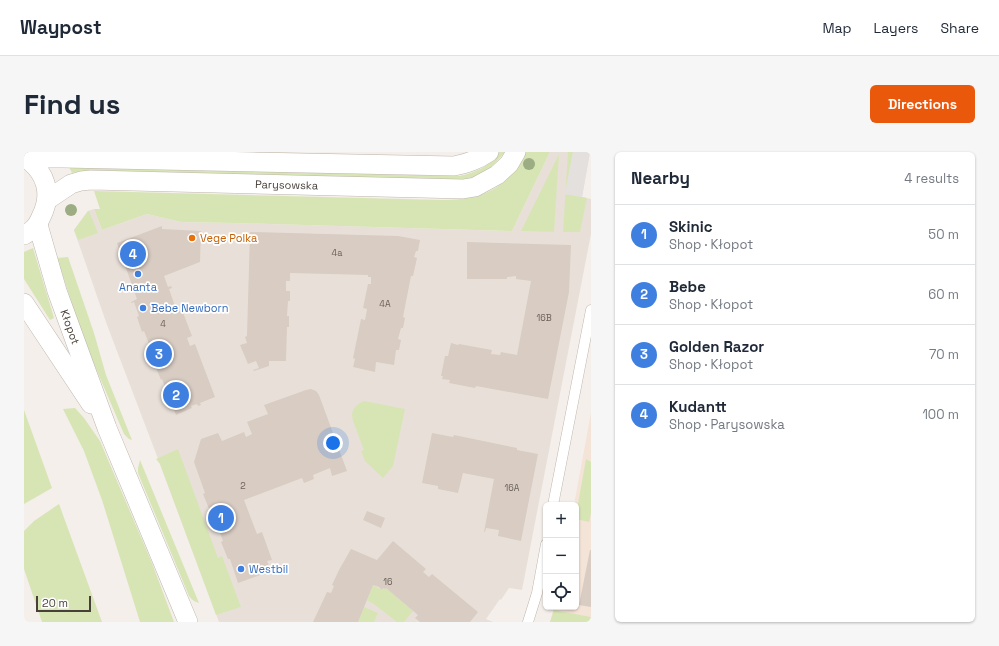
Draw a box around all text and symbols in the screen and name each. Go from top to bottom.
text: Waypost [20,15,102,40]
text: Map [822,19,852,37]
text: Layers [874,19,918,37]
text: Share [940,19,979,37]
button: Directions [870,85,975,123]
text: Find us [24,86,121,122]
text: Nearby [631,167,690,189]
text: 4 results [904,170,959,187]
street label: Parysowska [255,177,319,193]
text: Skinic [669,217,713,236]
text: 1 [641,226,647,243]
text: 50 m [928,226,959,243]
place label: Vege Polka [200,231,258,245]
marker: Vege Polka [187,233,197,243]
text: Shop · Kłopot [669,236,753,253]
pin: 4 [120,239,146,269]
house number: 4a [332,247,342,259]
marker: Ananta [133,269,143,279]
text: Bebe [669,277,706,296]
place label: Ananta [119,280,158,294]
text: 2 [640,286,648,303]
text: 60 m [928,286,959,303]
text: Shop · Kłopot [669,296,753,313]
house number: 4A [379,298,391,310]
place label: Bebe Newborn [151,301,229,315]
marker: Bebe Newborn [138,303,148,313]
street label: Kłopot [57,308,83,346]
house number: 16B [536,312,552,324]
house number: 4 [160,318,166,330]
text: Golden Razor [669,337,764,356]
pin: 3 [146,339,172,369]
text: 3 [640,346,648,363]
text: 70 m [929,346,959,363]
text: Shop · Kłopot [669,356,753,373]
pin: 2 [163,380,189,410]
text: Kudantt [669,397,727,416]
text: 4 [640,406,648,423]
text: 100 m [922,406,959,423]
text: Shop · Parysowska [669,416,785,433]
your location [323,433,343,453]
house number: 2 [240,480,246,492]
house number: 16A [505,482,520,494]
map controls [543,502,579,610]
button: + [543,502,579,538]
pin: 1 [208,503,234,533]
button: − [543,538,579,574]
place label: Westbil [249,562,288,576]
marker: Westbil [236,564,246,574]
button: locate [543,574,579,610]
house number: 16 [383,576,393,588]
scale bar [36,594,91,613]
text: 20 m [42,596,68,610]

